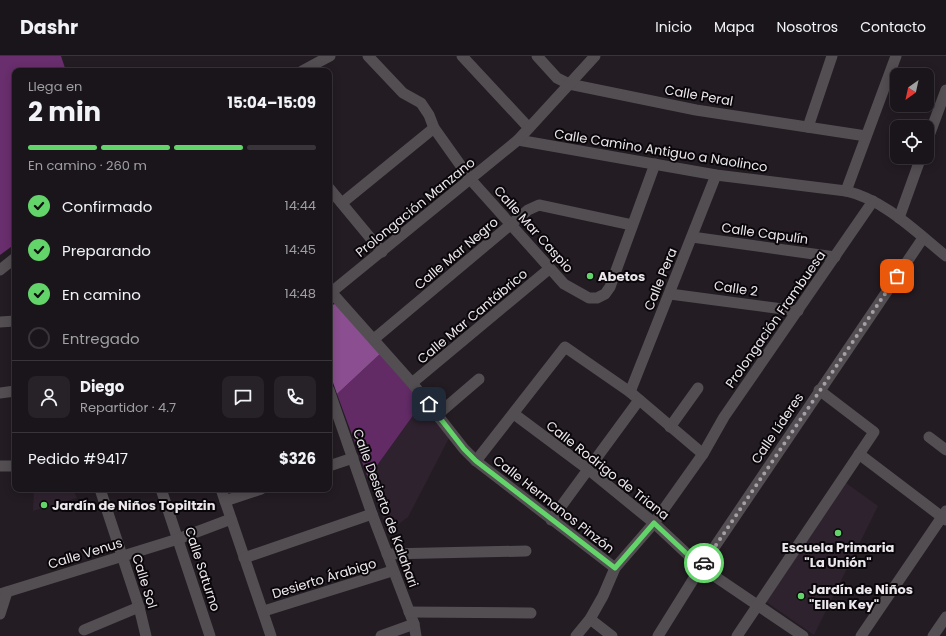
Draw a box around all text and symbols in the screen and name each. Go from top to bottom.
text: Dashr [20,14,78,41]
text: Inicio [655,17,692,37]
text: Mapa [714,17,755,37]
text: Nosotros [777,17,838,37]
text: Contacto [860,17,926,37]
north arrow [890,68,934,112]
map controls [890,68,934,164]
text: Llega en [28,77,82,96]
street label: Calle Peral [663,80,735,111]
text: 15:04–15:09 [227,92,316,113]
text: 2 min [28,94,101,130]
button: locate [890,120,934,164]
street label: Calle Camino Antiguo a Naolinco [553,124,769,177]
street label: Prolongación Manzano [351,153,479,262]
text: En camino · 260 m [28,156,147,175]
street label: Calle Mar Caspio [489,182,578,277]
icon: check [28,195,50,217]
text: Confirmado [62,196,152,217]
text: 14:44 [285,196,316,215]
street label: Calle Mar Negro [410,213,502,294]
street label: Calle Capulín [720,218,810,249]
icon: check [28,239,50,261]
text: Preparando [62,240,151,261]
text: 14:45 [285,240,316,259]
street label: Calle Pera [639,245,682,313]
street label: Prolongación Frambuesa [721,247,830,392]
pin [880,259,914,293]
street label: Calle Mar Cantábrico [413,265,532,368]
icon: bag [886,265,908,287]
place label: Abetos [598,267,645,286]
marker: Abetos [585,271,595,281]
street label: Calle 2 [713,276,759,301]
icon: check [28,283,50,305]
text: En camino [62,284,141,305]
text: 14:48 [285,284,316,303]
text: Entregado [62,328,140,349]
button: person [28,376,70,418]
text: Diego [80,376,124,397]
button: chat [222,376,264,418]
button: phone [274,376,316,418]
pin [412,387,446,421]
street label: Calle Líderes [747,389,808,468]
icon: home [418,393,440,415]
text: Repartidor · 4.7 [80,398,176,417]
street label: Calle Rodrigo de Triana [542,416,673,525]
street label: Calle Desierto de Kalahari [348,426,423,590]
text: Pedido #9417 [28,448,128,469]
text: $326 [279,448,316,469]
street label: Calle Hermanos Pinzón [489,451,618,558]
place label: Jardín de Niños Topiltzin [52,496,216,515]
marker: Jardín de Niños Topiltzin [39,500,49,510]
street label: Calle Saturno [180,525,225,614]
marker: Escuela Primaria "La Unión" [833,528,843,538]
street label: Calle Venus [46,533,125,574]
place label: Escuela Primaria "La Unión" [782,538,895,572]
courier [684,543,724,583]
street label: Calle Sol [127,552,162,611]
icon: car [693,552,715,574]
street label: Desierto Árabigo [270,554,379,603]
place label: Jardín de Niños "Ellen Key" [809,580,913,614]
marker: Jardín de Niños "Ellen Key" [796,591,806,601]

